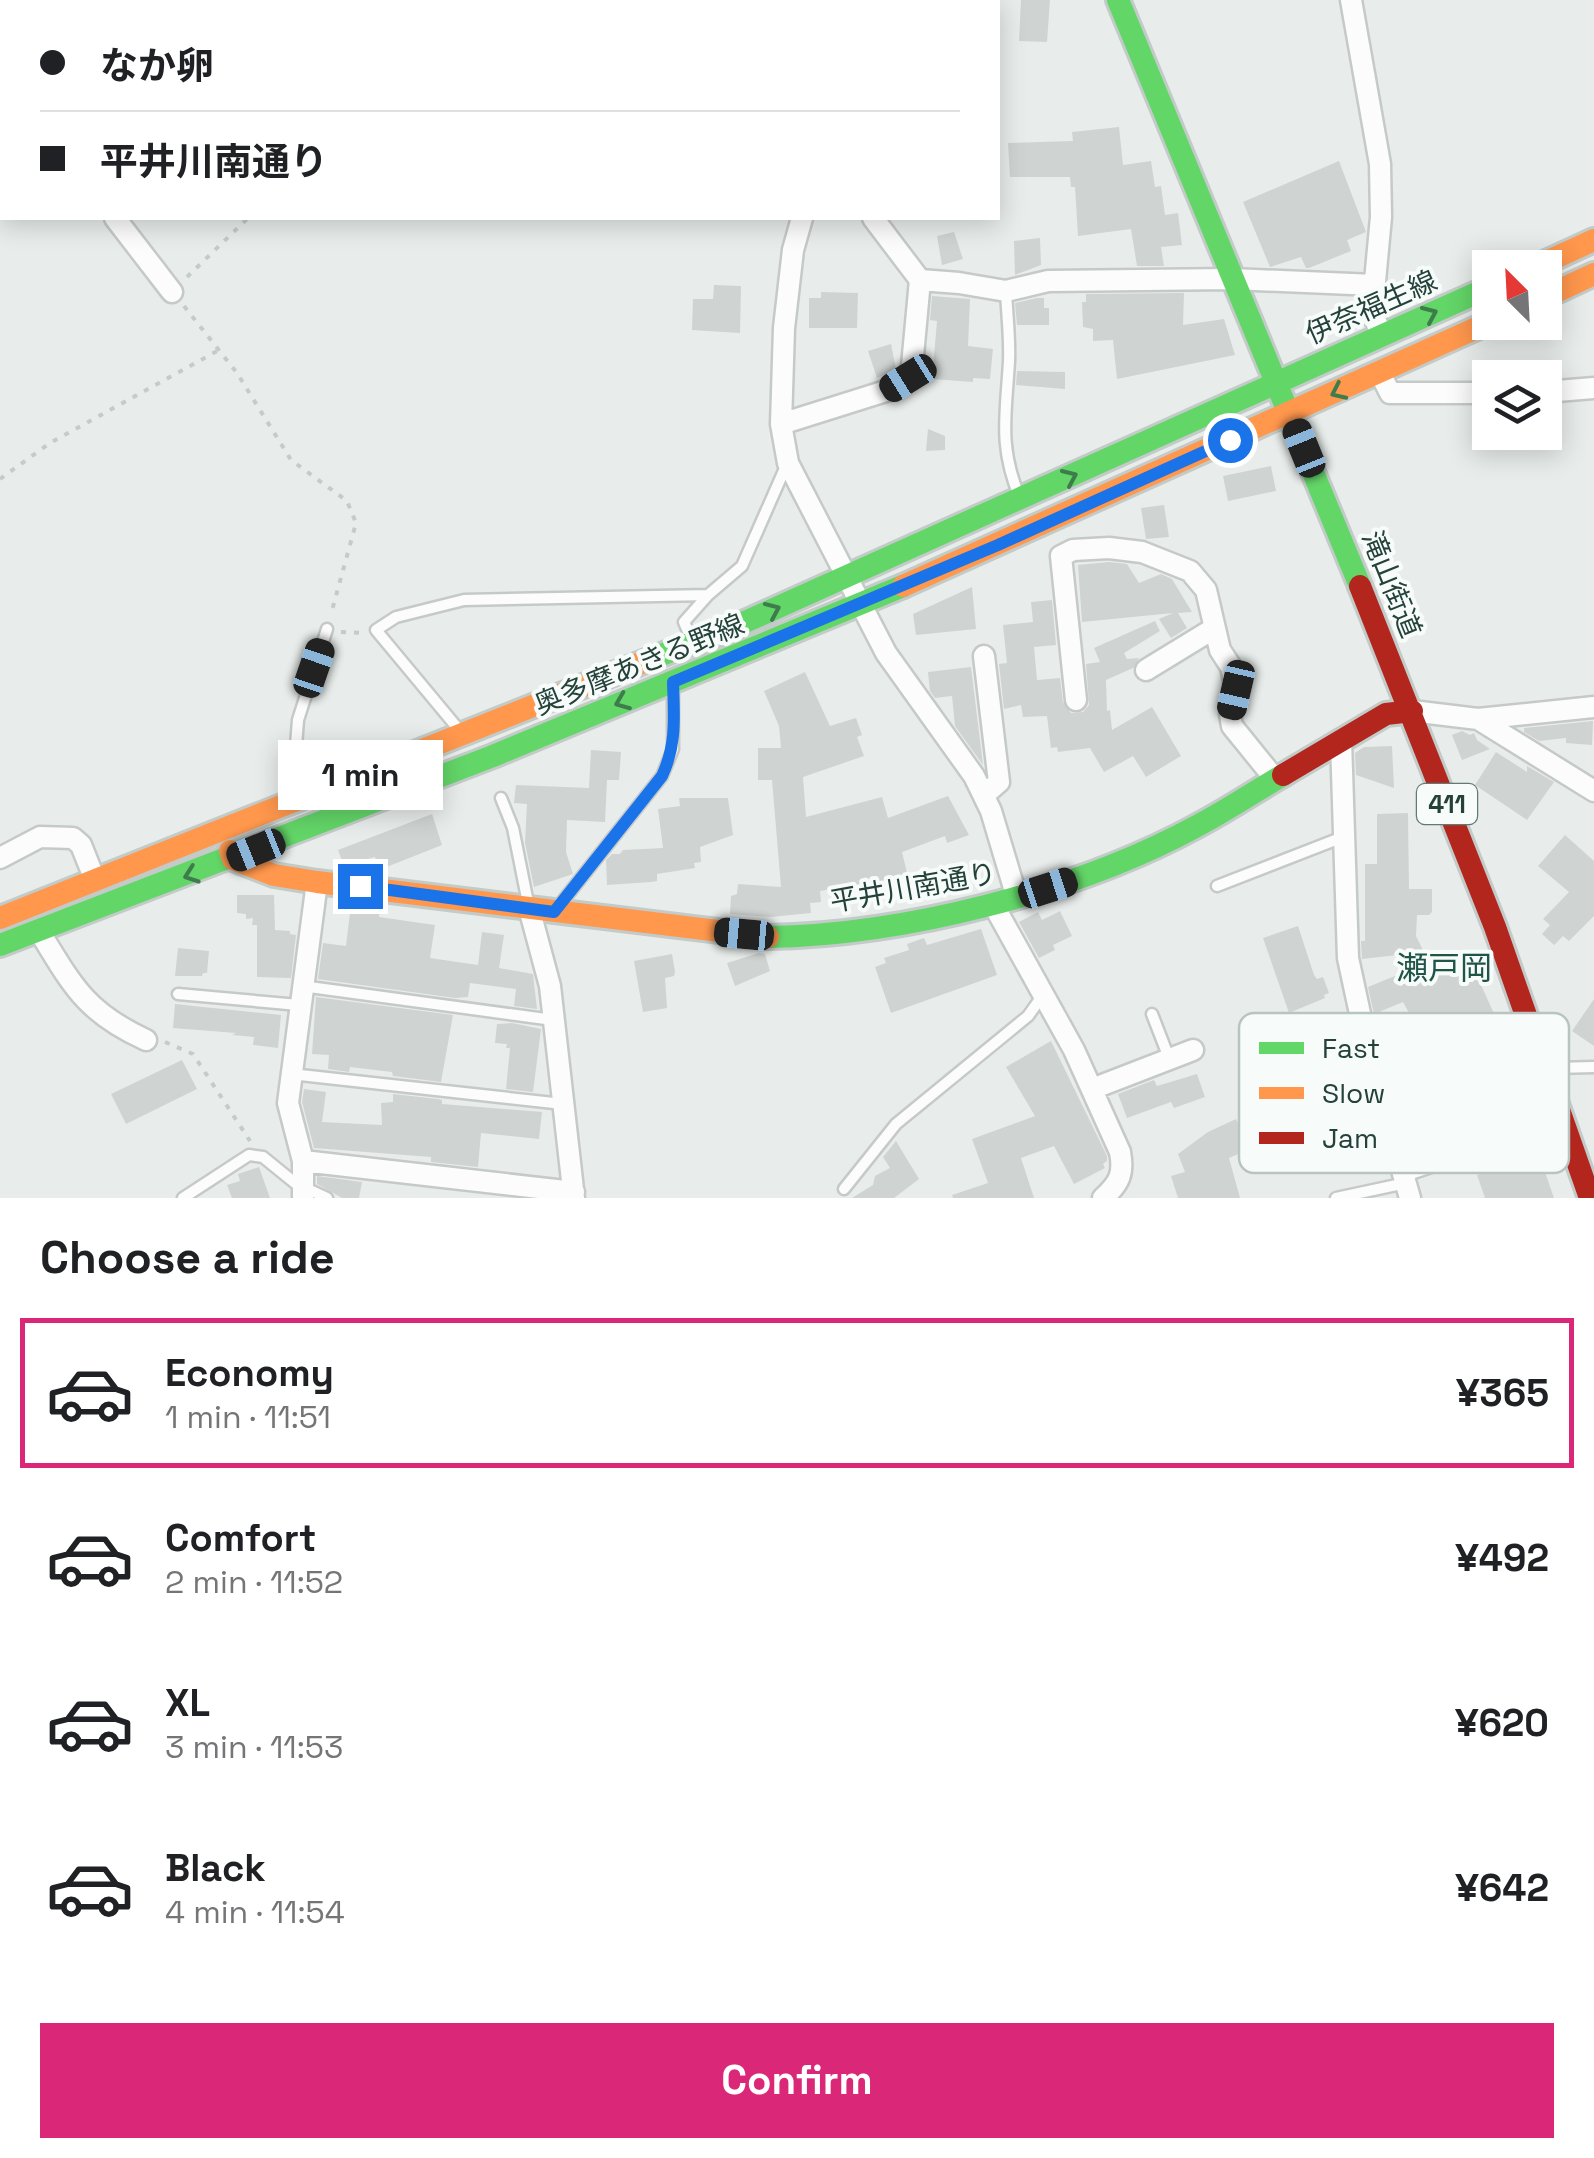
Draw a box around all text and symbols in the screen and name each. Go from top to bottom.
text: なか卵 [100,42,214,90]
text: 平井川南通り [100,138,328,186]
north arrow [1472,250,1562,340]
map controls [1472,250,1562,450]
street label: 伊奈福生線 [1300,262,1442,352]
one-way arrow [1420,306,1438,326]
car [875,349,941,407]
button: layers [1472,360,1562,450]
one-way arrow [1330,380,1348,400]
car [1279,415,1329,481]
route start [1208,418,1253,463]
one-way arrow [1060,469,1078,489]
street label: 滝山街道 [1354,525,1430,643]
one-way arrow [763,602,781,622]
street label: 奥多摩あきる野線 [529,605,749,723]
car [290,635,338,701]
car [1215,657,1257,723]
one-way arrow [615,691,632,711]
callout: 1 min [278,741,442,811]
text: 1 min [321,755,400,795]
road number: 411 [1417,784,1477,824]
car [223,825,289,875]
street label: 平井川南通り [827,855,999,919]
one-way arrow [183,863,200,884]
route end [338,864,383,909]
car [1015,864,1081,912]
car [713,916,775,952]
district label: 瀬戸岡 [1396,948,1492,988]
legend [1239,1013,1569,1173]
text: Fast [1322,1030,1380,1066]
text: Slow [1322,1075,1385,1111]
text: Jam [1322,1120,1378,1156]
text: Choose a ride [40,1229,335,1286]
icon: car [45,1348,135,1438]
text: Economy [165,1349,334,1397]
text: ¥365 [1456,1369,1549,1417]
text: 1 min · 11:51 [165,1397,331,1437]
icon: car [45,1513,135,1603]
text: Comfort [165,1514,316,1562]
text: ¥492 [1455,1534,1549,1582]
text: 2 min · 11:52 [165,1562,343,1602]
icon: car [45,1678,135,1768]
text: XL [165,1679,210,1727]
text: ¥620 [1455,1699,1549,1747]
text: 3 min · 11:53 [165,1727,343,1767]
icon: car [45,1843,135,1933]
text: Black [165,1844,266,1892]
text: ¥642 [1455,1864,1549,1912]
text: 4 min · 11:54 [165,1892,345,1932]
button: Confirm [40,2023,1554,2138]

